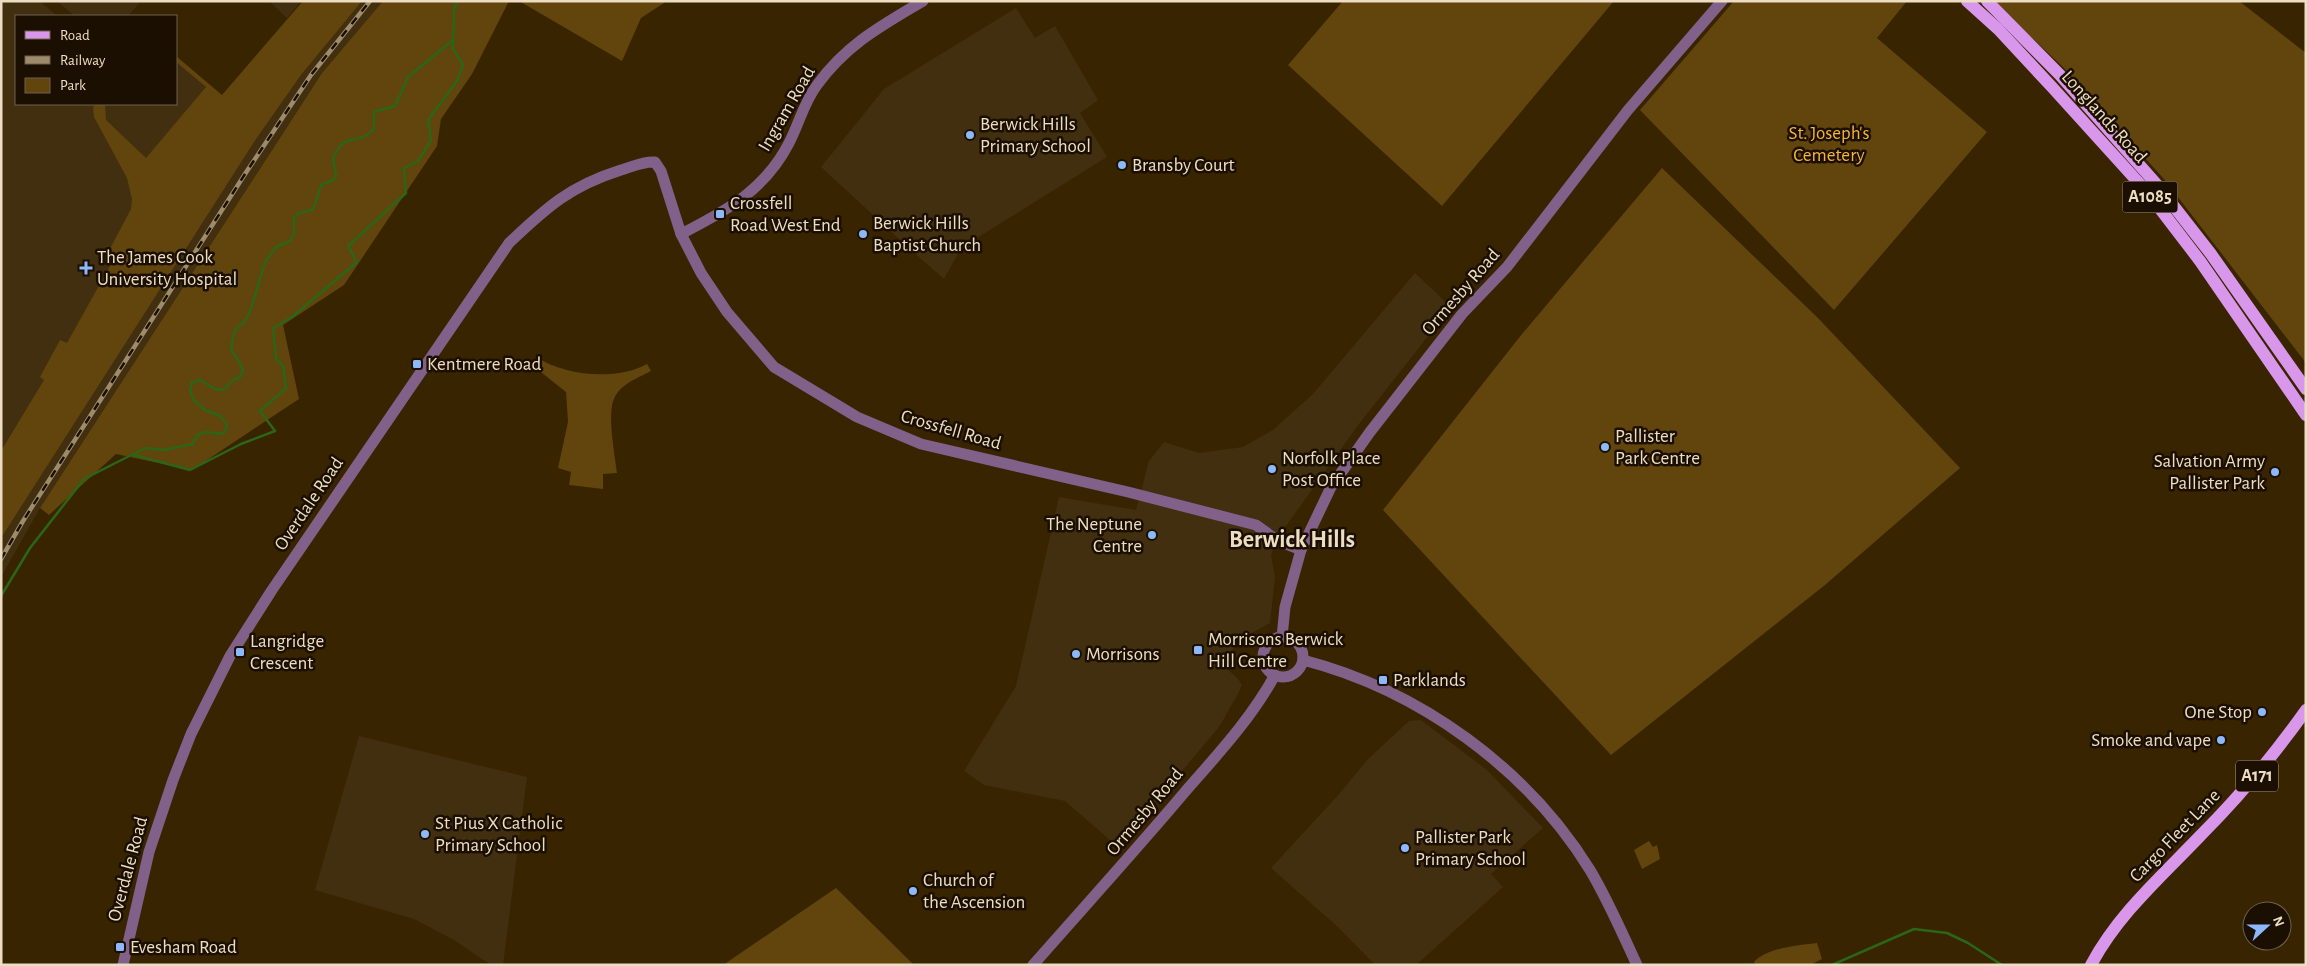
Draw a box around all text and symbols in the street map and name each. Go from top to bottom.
legend [15,15,178,105]
text: Road [60,28,90,43]
text: Railway [60,53,106,68]
street label: Ingram Road [755,63,819,155]
street label: Longlands Road [2058,67,2150,167]
text: Park [60,78,86,93]
place label: Berwick Hills Primary School [980,115,1091,156]
park label: St. Joseph's Cemetery [1788,124,1870,165]
marker: Berwick Hills Primary School [964,129,976,141]
place label: Bransby Court [1132,156,1235,175]
marker: Bransby Court [1116,159,1128,171]
road number: A1085 [2122,182,2178,212]
place label: Crossfell Road West End [730,194,841,235]
marker: Crossfell Road West End [714,208,726,220]
place label: Berwick Hills Baptist Church [873,214,981,255]
marker: Berwick Hills Baptist Church [857,228,869,240]
street label: Ormesby Road [1418,245,1504,339]
place label: The James Cook University Hospital [97,248,237,289]
marker: The James Cook University Hospital [79,261,93,275]
place label: Kentmere Road [427,355,542,374]
marker: Kentmere Road [411,358,423,370]
street label: Crossfell Road [899,407,1004,453]
place label: Pallister Park Centre [1615,427,1700,468]
marker: Pallister Park Centre [1599,441,1611,453]
place label: Norfolk Place Post Office [1282,449,1381,490]
place label: Salvation Army Pallister Park [2154,452,2265,493]
street label: Overdale Road [271,454,347,554]
marker: Norfolk Place Post Office [1266,463,1278,475]
marker: Salvation Army Pallister Park [2269,466,2281,478]
place label: The Neptune Centre [1046,515,1142,556]
district label: Berwick Hills [1229,528,1355,552]
marker: The Neptune Centre [1146,529,1158,541]
place label: Morrisons Berwick Hill Centre [1208,630,1344,671]
place label: Langridge Crescent [250,632,324,673]
marker: Morrisons Berwick Hill Centre [1192,644,1204,656]
place label: Morrisons [1086,645,1160,664]
marker: Langridge Crescent [234,646,246,658]
marker: Morrisons [1070,648,1082,660]
place label: Parklands [1393,671,1466,690]
marker: Parklands [1377,674,1389,686]
place label: One Stop [2184,703,2252,722]
marker: One Stop [2256,706,2268,718]
place label: Smoke and vape [2091,731,2211,750]
marker: Smoke and vape [2215,734,2227,746]
road number: A171 [2236,760,2278,791]
street label: Ormesby Road [1103,765,1187,859]
street label: Cargo Fleet Lane [2126,786,2224,886]
street label: Overdale Road [105,814,151,923]
place label: St Pius X Catholic Primary School [435,814,562,855]
marker: St Pius X Catholic Primary School [419,828,431,840]
place label: Pallister Park Primary School [1415,828,1526,869]
marker: Pallister Park Primary School [1399,842,1411,854]
place label: Church of the Ascension [923,871,1025,912]
marker: Church of the Ascension [907,885,919,897]
north arrow [2242,901,2292,951]
text: N [2270,915,2286,929]
place label: Evesham Road [130,938,237,957]
marker: Evesham Road [114,941,126,953]

